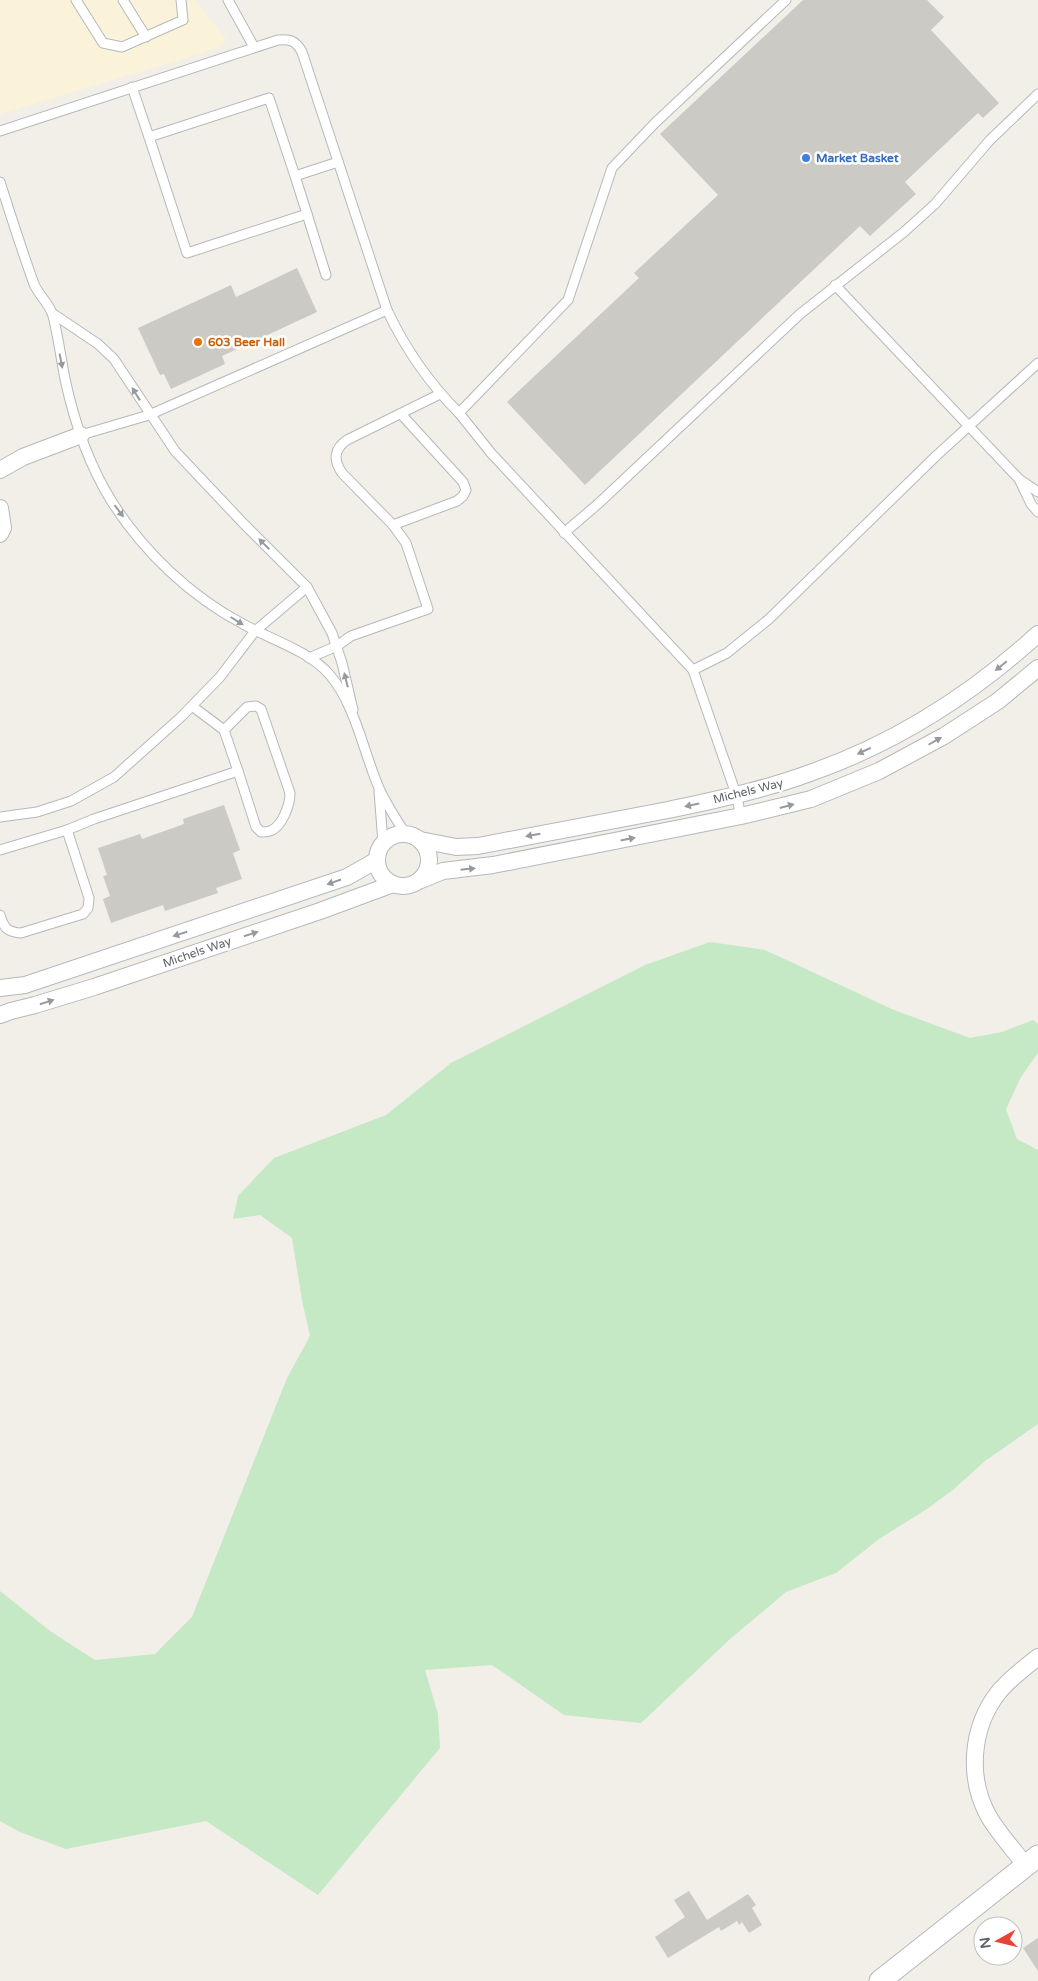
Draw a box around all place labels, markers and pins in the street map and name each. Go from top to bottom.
place label: Market Basket [816,151,899,165]
marker: Market Basket [800,152,812,164]
place label: 603 Beer Hall [208,335,285,349]
marker: 603 Beer Hall [192,336,204,348]

